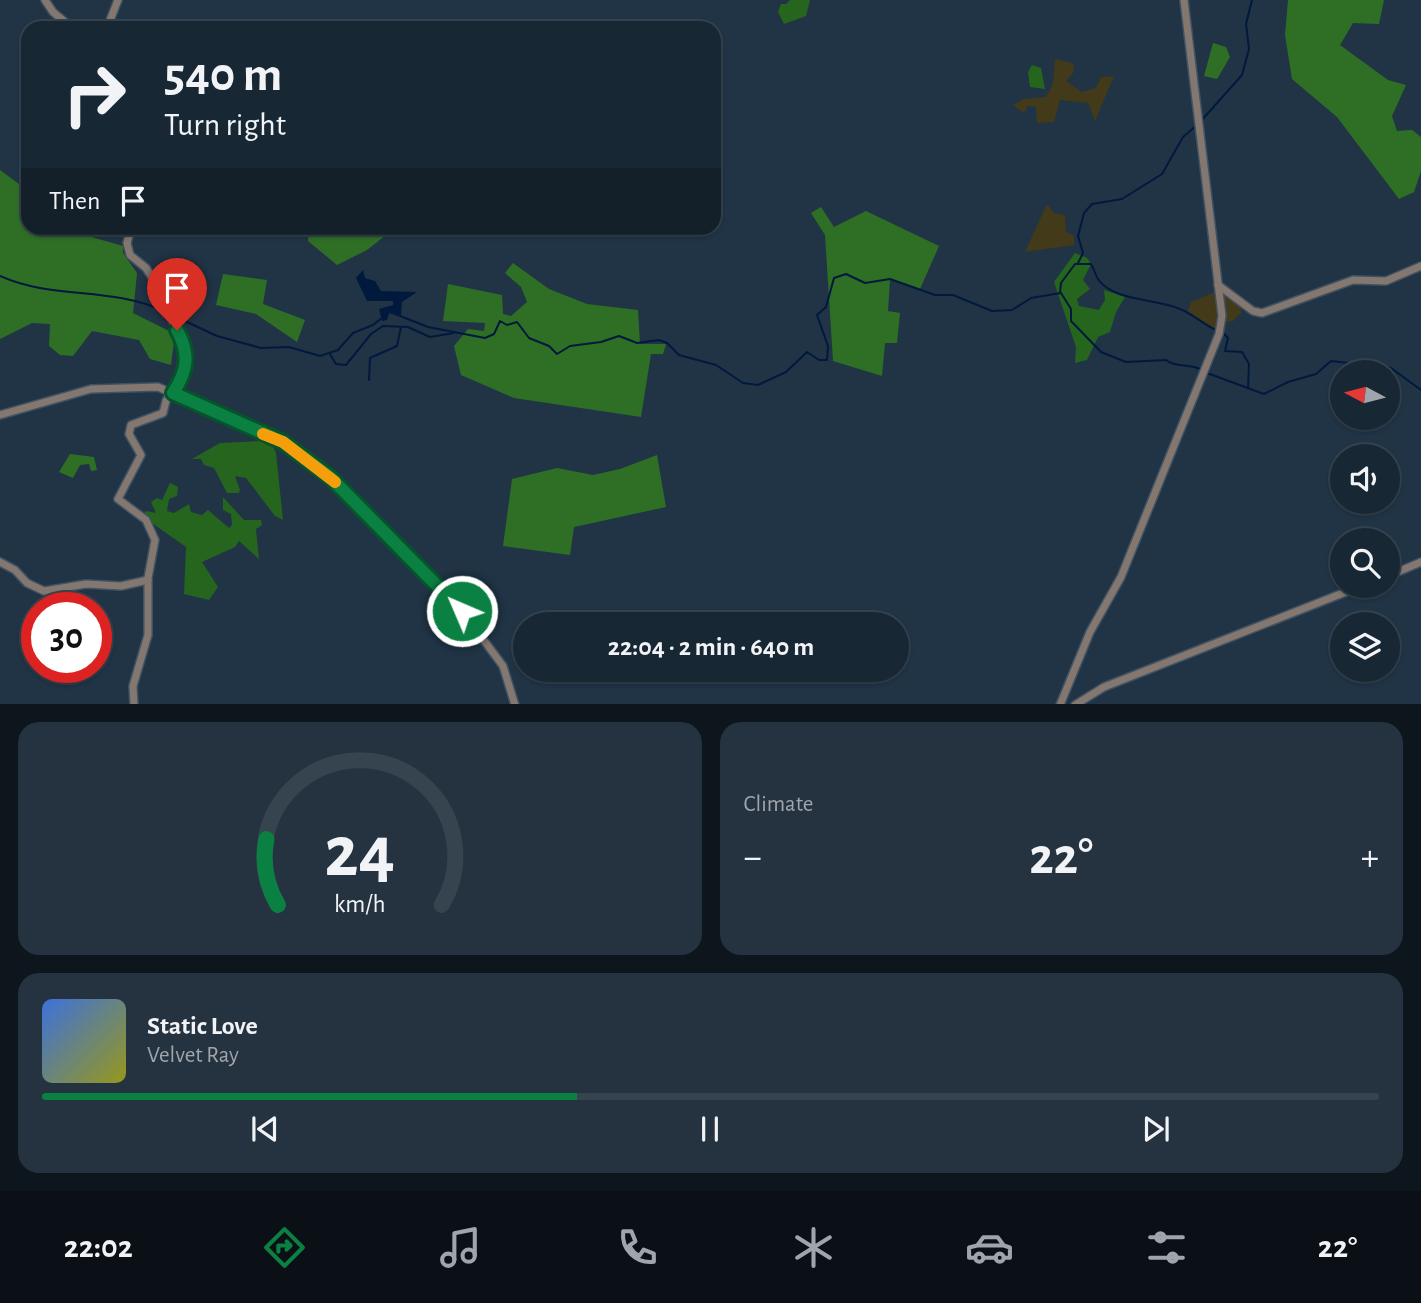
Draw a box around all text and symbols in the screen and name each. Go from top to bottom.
icon: right [49,49,140,140]
text: 540 m [164,51,282,100]
text: Turn right [164,109,286,141]
icon: arrive [114,182,152,220]
text: Then [49,188,100,214]
pin [147,258,207,330]
icon: arrive [158,269,196,307]
north arrow [1330,360,1400,430]
map controls [1330,360,1400,682]
button: sound [1330,444,1400,514]
button: search [1330,528,1400,598]
position arrow [425,574,499,648]
speed limit sign: 30 [21,592,112,683]
button: layers [1330,612,1400,682]
text: 22:04 · 2 min · 640 m [608,634,814,660]
text: Climate [744,793,813,816]
text: 24 [324,817,395,890]
text: 22° [1029,831,1093,883]
text: − [744,839,762,877]
text: + [1361,839,1379,877]
text: km/h [334,891,386,916]
text: Static Love [147,1013,258,1039]
text: Velvet Ray [147,1044,239,1067]
icon: previous [246,1110,284,1148]
icon: pause [691,1110,729,1148]
icon: next [1137,1110,1175,1148]
icon: directions [260,1223,309,1272]
icon: music [436,1223,485,1272]
icon: phone [613,1223,662,1272]
icon: climate [789,1223,838,1272]
icon: car [965,1223,1014,1272]
icon: filters [1142,1223,1191,1272]
text: 22:02 [64,1231,133,1263]
text: 22° [1318,1231,1357,1263]

